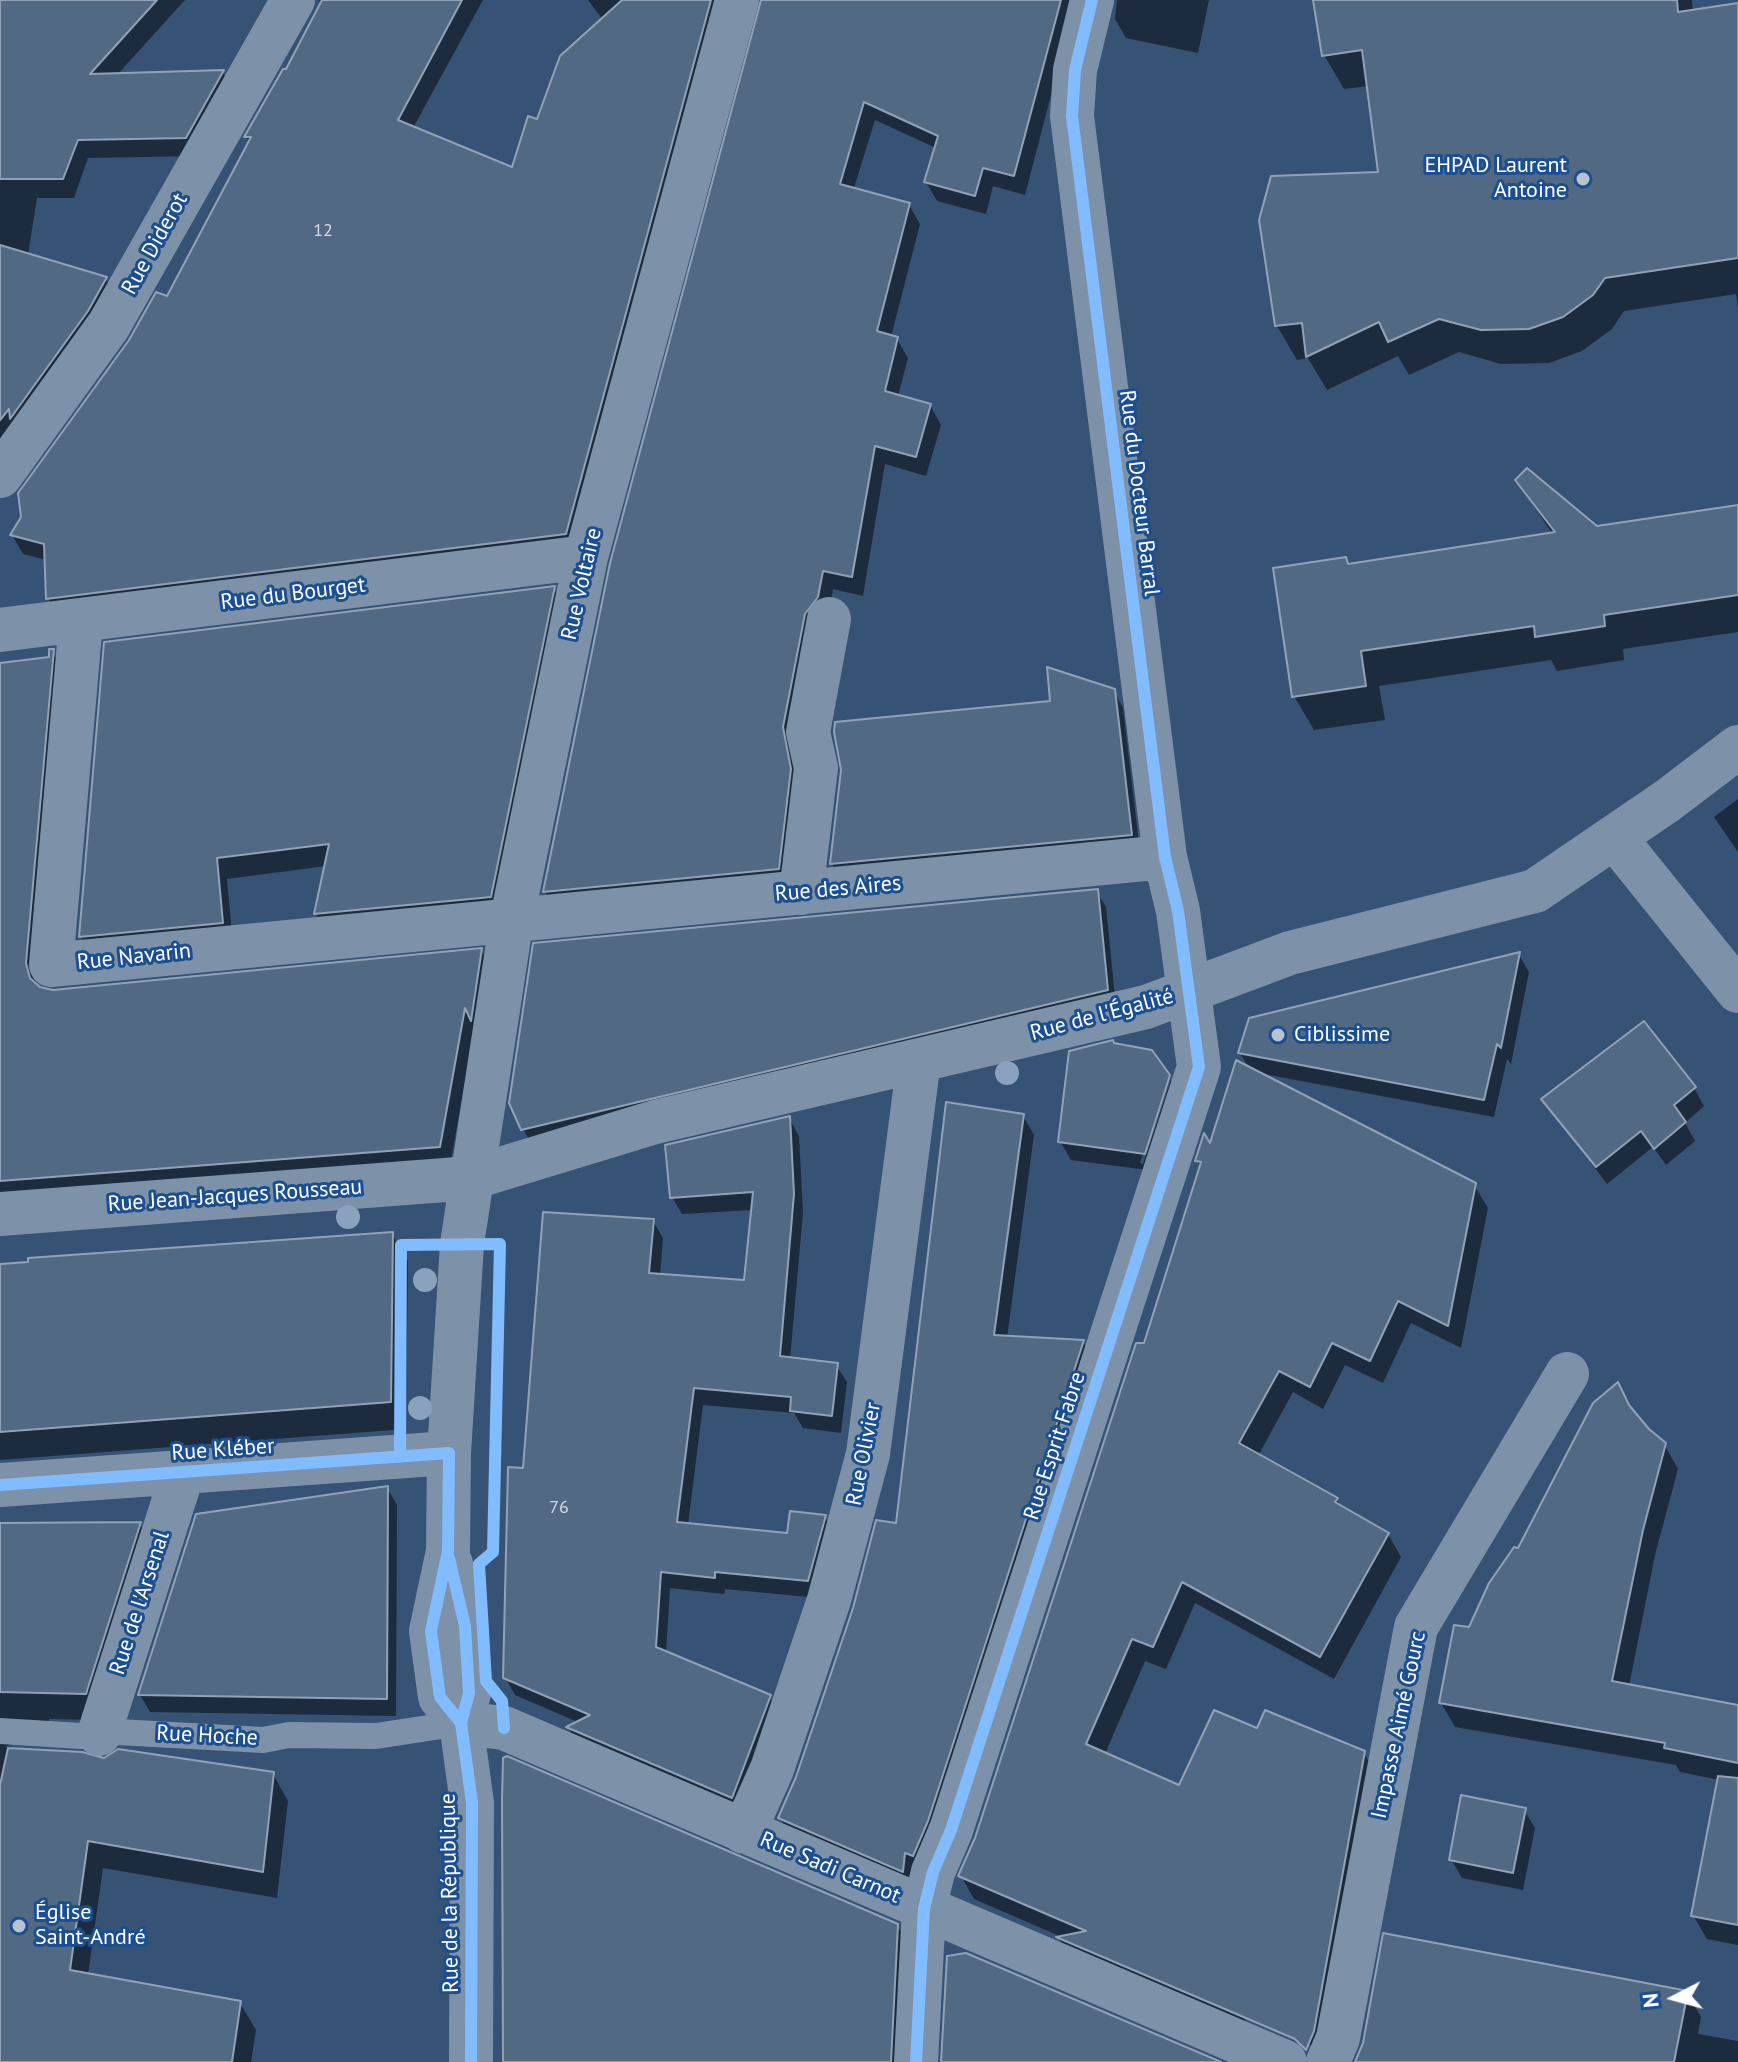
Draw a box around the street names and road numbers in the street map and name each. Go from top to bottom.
street label: Rue Diderot [116,189,194,299]
street label: Rue du Docteur Barral [1113,389,1165,597]
street label: Rue Voltaire [556,525,608,643]
street label: Rue du Bourget [219,572,367,616]
street label: Rue des Aires [774,870,902,908]
street label: Rue Navarin [76,938,192,976]
street label: Rue de l'Égalité [1028,983,1176,1047]
street label: Rue Jean-Jacques Rousseau [107,1174,363,1218]
street label: Rue Esprit Fabre [1019,1369,1091,1523]
street label: Rue Olivier [841,1400,887,1508]
street label: Rue Kléber [171,1433,275,1467]
street label: Rue de l'Arsenal [104,1528,176,1678]
street label: Impasse Aimé Gourc [1366,1629,1432,1821]
street label: Rue Hoche [156,1720,258,1752]
street label: Rue de la République [435,1793,465,1993]
street label: Rue Sadi Carnot [756,1827,904,1909]

